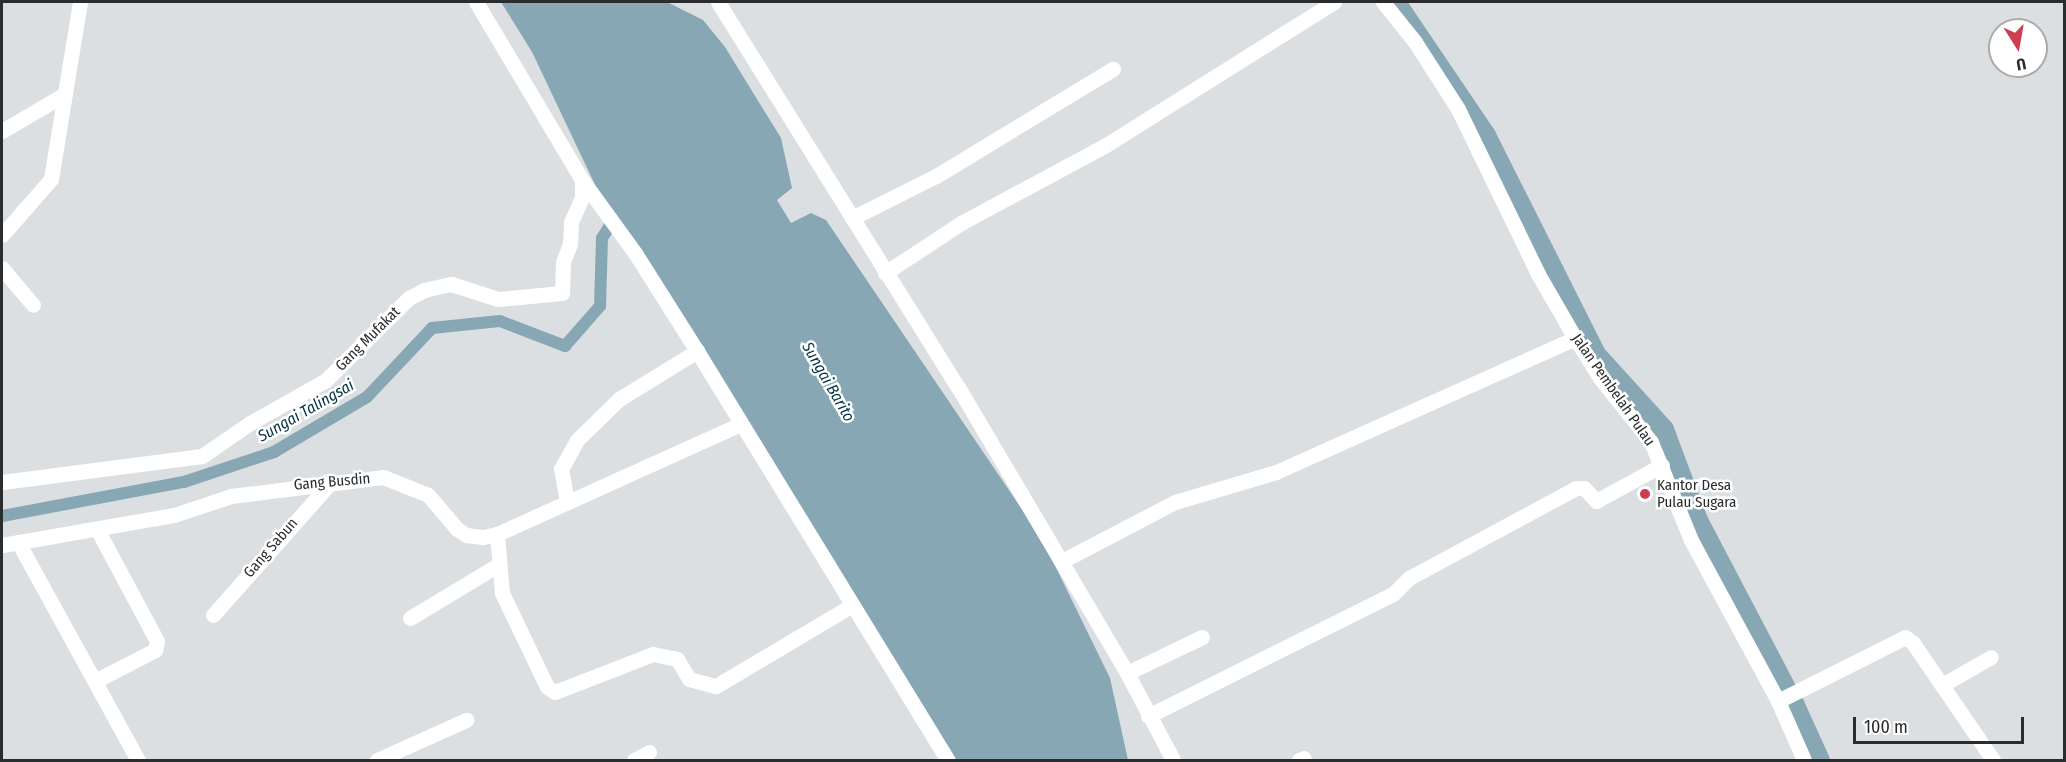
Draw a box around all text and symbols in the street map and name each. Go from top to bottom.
north arrow [1988,18,2048,78]
text: U [2015,54,2028,74]
street label: Gang Mufakat [332,303,404,375]
street label: Jalan Pembelah Pulau [1568,330,1658,450]
water label: Sungai Barito [797,339,859,425]
water label: Sungai Talingsai [255,376,357,446]
street label: Gang Busdin [293,470,371,494]
place label: Kantor Desa Pulau Sugara [1657,476,1736,511]
marker: Kantor Desa Pulau Sugara [1638,487,1652,501]
street label: Gang Sabun [240,515,302,581]
scale bar [1856,705,2027,743]
text: 100 m [1864,716,1908,738]

